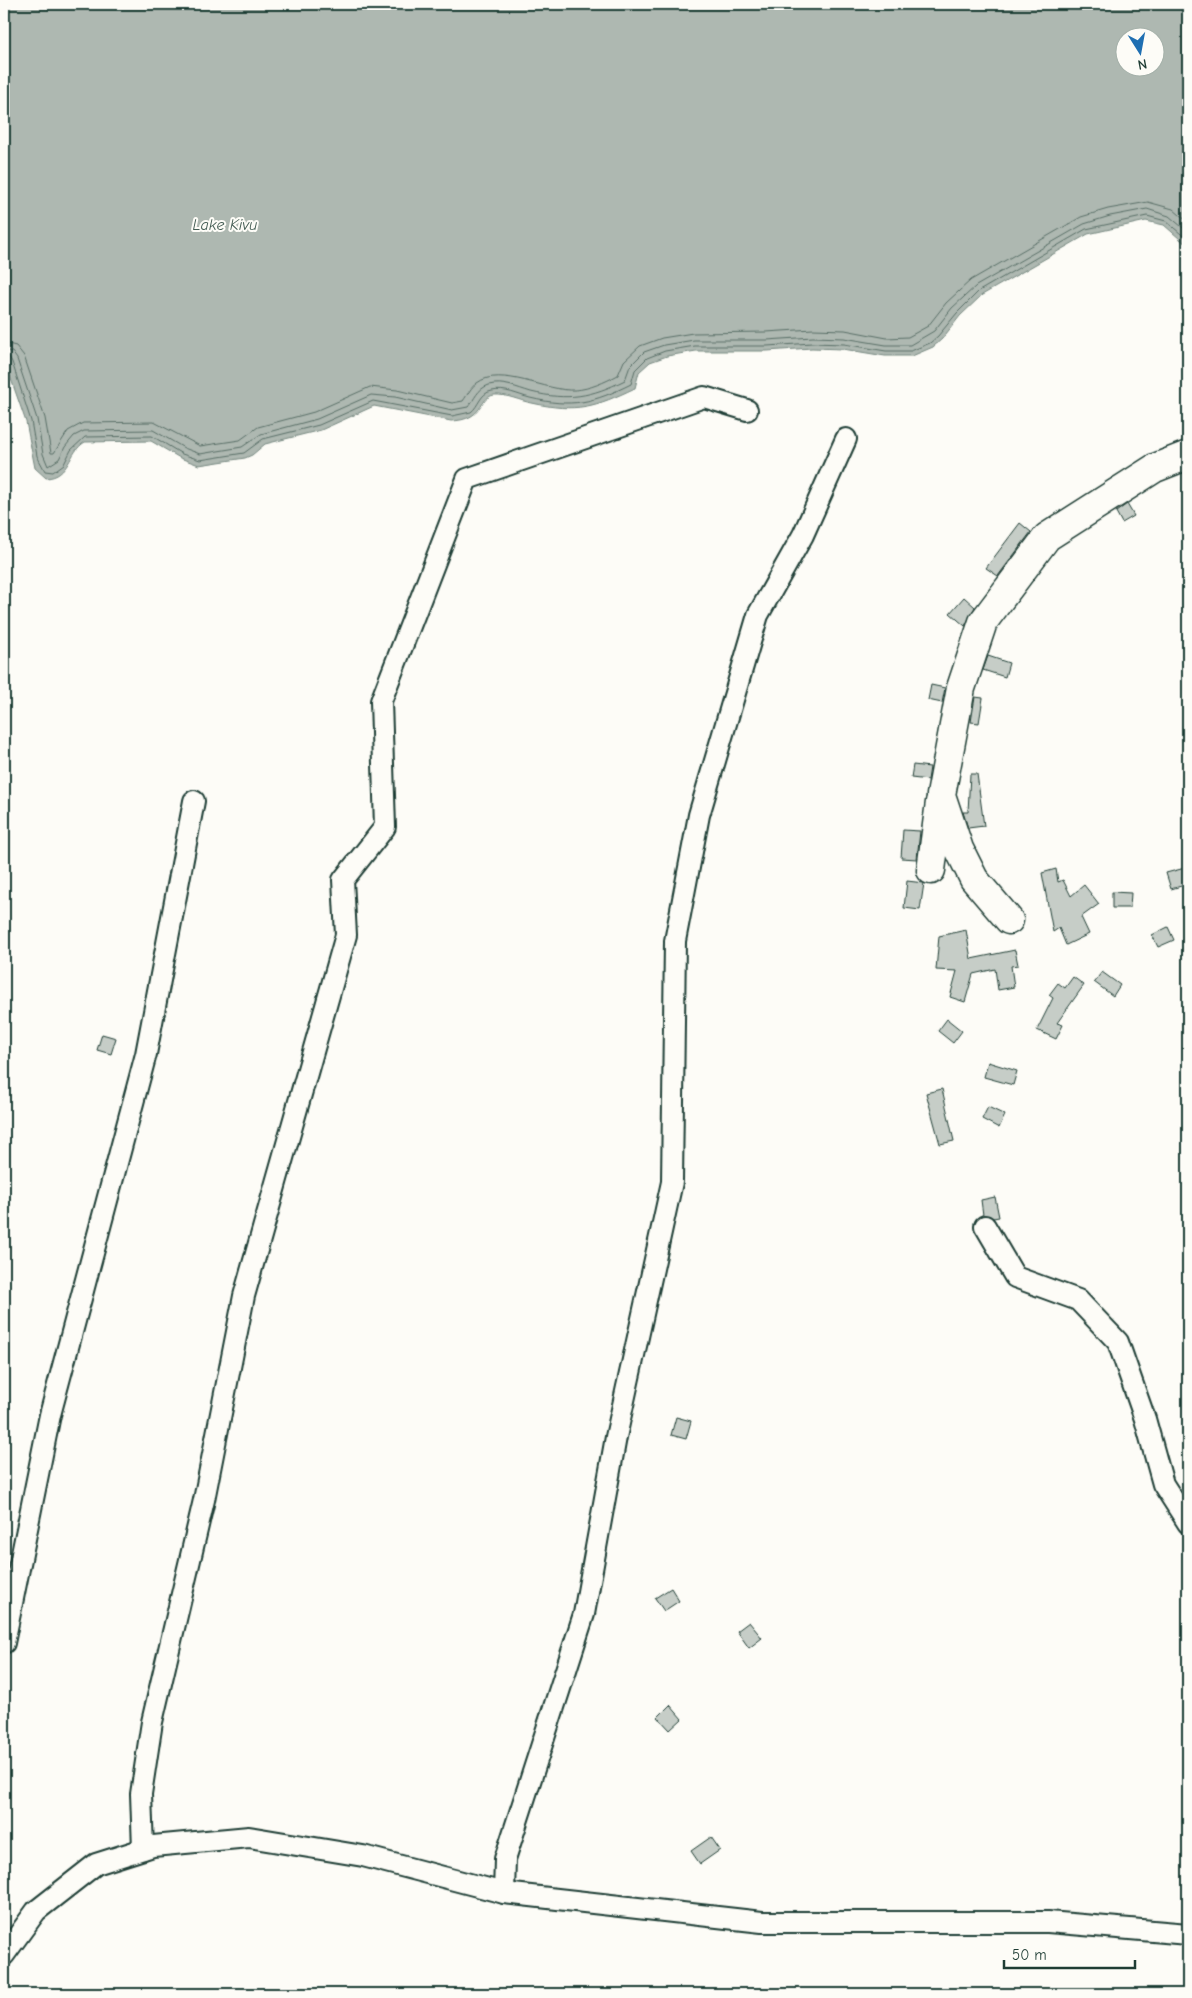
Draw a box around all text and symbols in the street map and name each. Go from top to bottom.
north arrow [1114,28,1164,78]
text: N [1136,55,1148,73]
water label: Lake Kivu [193,216,257,234]
scale bar [1004,1938,1136,1970]
text: 50 m [1012,1946,1047,1964]

